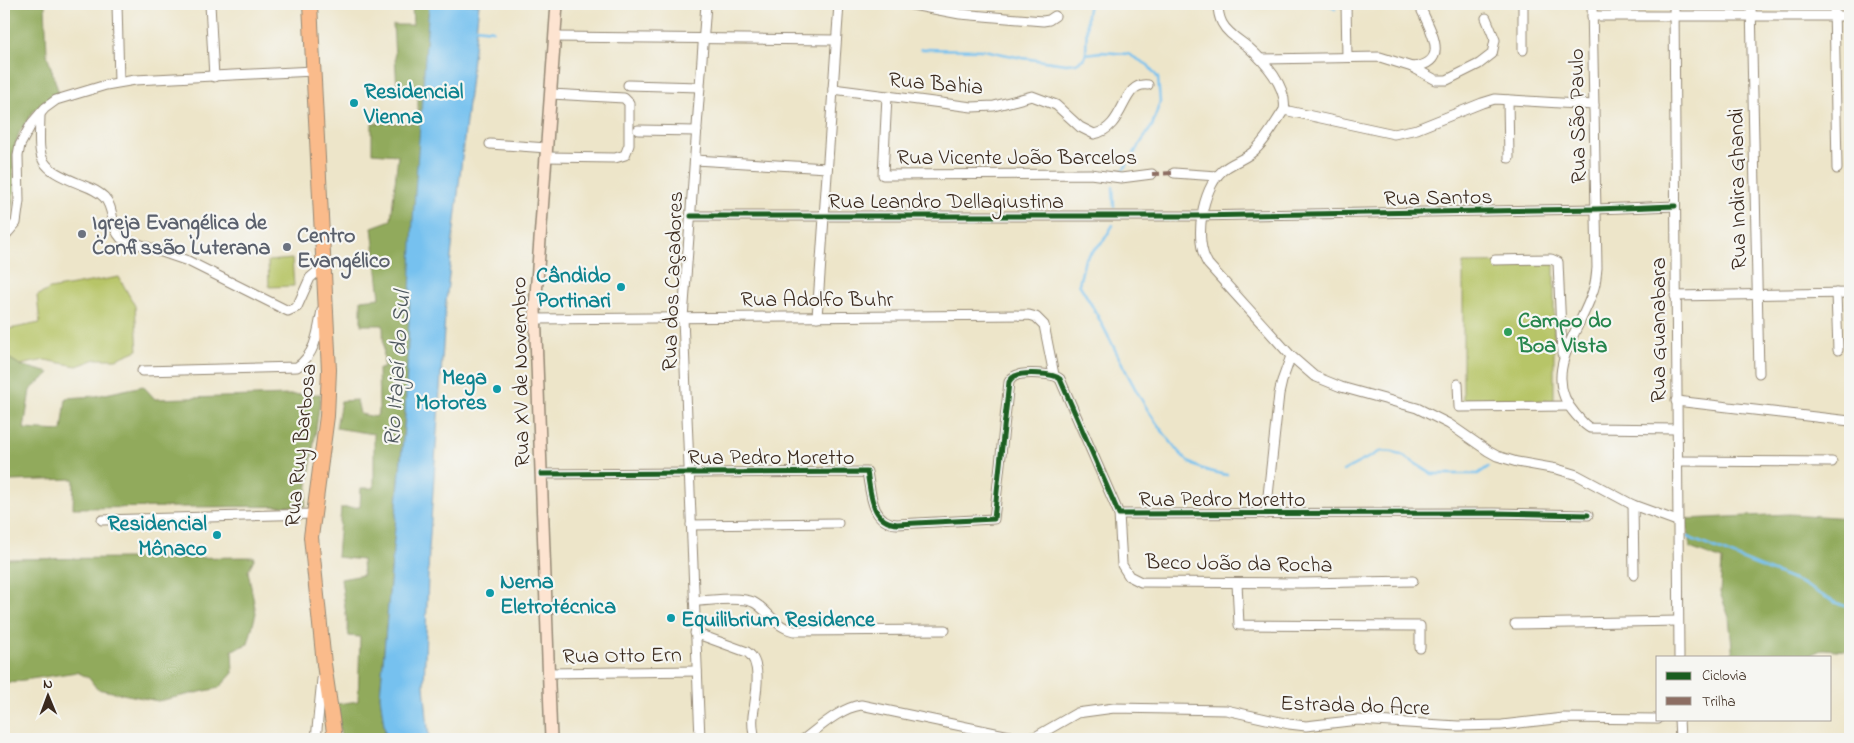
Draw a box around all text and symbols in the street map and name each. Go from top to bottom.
street label: Rua São Paulo [1562,48,1596,184]
street label: Rua Bahia [887,65,984,105]
place label: Residencial Vienna [363,77,464,134]
marker: Residencial Vienna [348,97,360,109]
street label: Rua Indira Ghandi [1722,108,1756,270]
street label: Rua Vicente João Barcelos [897,143,1137,175]
street label: Rua Santos [1383,182,1493,216]
street label: Rua Leandro Dellagiustina [828,187,1064,220]
street label: Rua dos Caçadores [655,191,693,372]
place label: Igreja Evangélica de Confissão Luterana [92,208,270,265]
place label: Centro Evangélico [297,221,390,279]
marker: Igreja Evangélica de Confissão Luterana [76,228,88,240]
marker: Centro Evangélico [281,241,293,253]
street label: Rua Guanabara [1644,257,1676,403]
place label: Cândido Portinari [536,261,611,318]
street label: Rua XV de Novembro [504,276,540,467]
marker: Cândido Portinari [615,281,627,293]
street label: Rua Adolfo Buhr [741,285,894,317]
water label: Rio Itajaí do Sul [376,287,422,448]
place label: Campo do Boa Vista [1517,306,1612,363]
marker: Campo do Boa Vista [1502,326,1514,338]
street label: Rua Ruy Barbosa [277,362,327,529]
place label: Mega Motores [415,363,487,420]
marker: Mega Motores [491,383,503,395]
street label: Rua Pedro Moretto [687,443,855,475]
street label: Rua Pedro Moretto [1138,485,1306,517]
place label: Residencial Mônaco [107,509,207,566]
marker: Residencial Mônaco [211,529,223,541]
street label: Beco João da Rocha [1144,547,1333,583]
place label: Nema Eletrotécnica [500,567,616,624]
marker: Nema Eletrotécnica [484,587,496,599]
place label: Equilibrium Residence [681,605,876,637]
marker: Equilibrium Residence [665,612,677,624]
street label: Rua Otto Ern [562,640,682,674]
legend [1656,656,1832,720]
text: Ciclovia [1702,665,1747,687]
north arrow [22,670,72,720]
text: N [43,674,53,695]
street label: Estrada do Acre [1280,688,1430,726]
text: Trilha [1702,691,1736,713]

